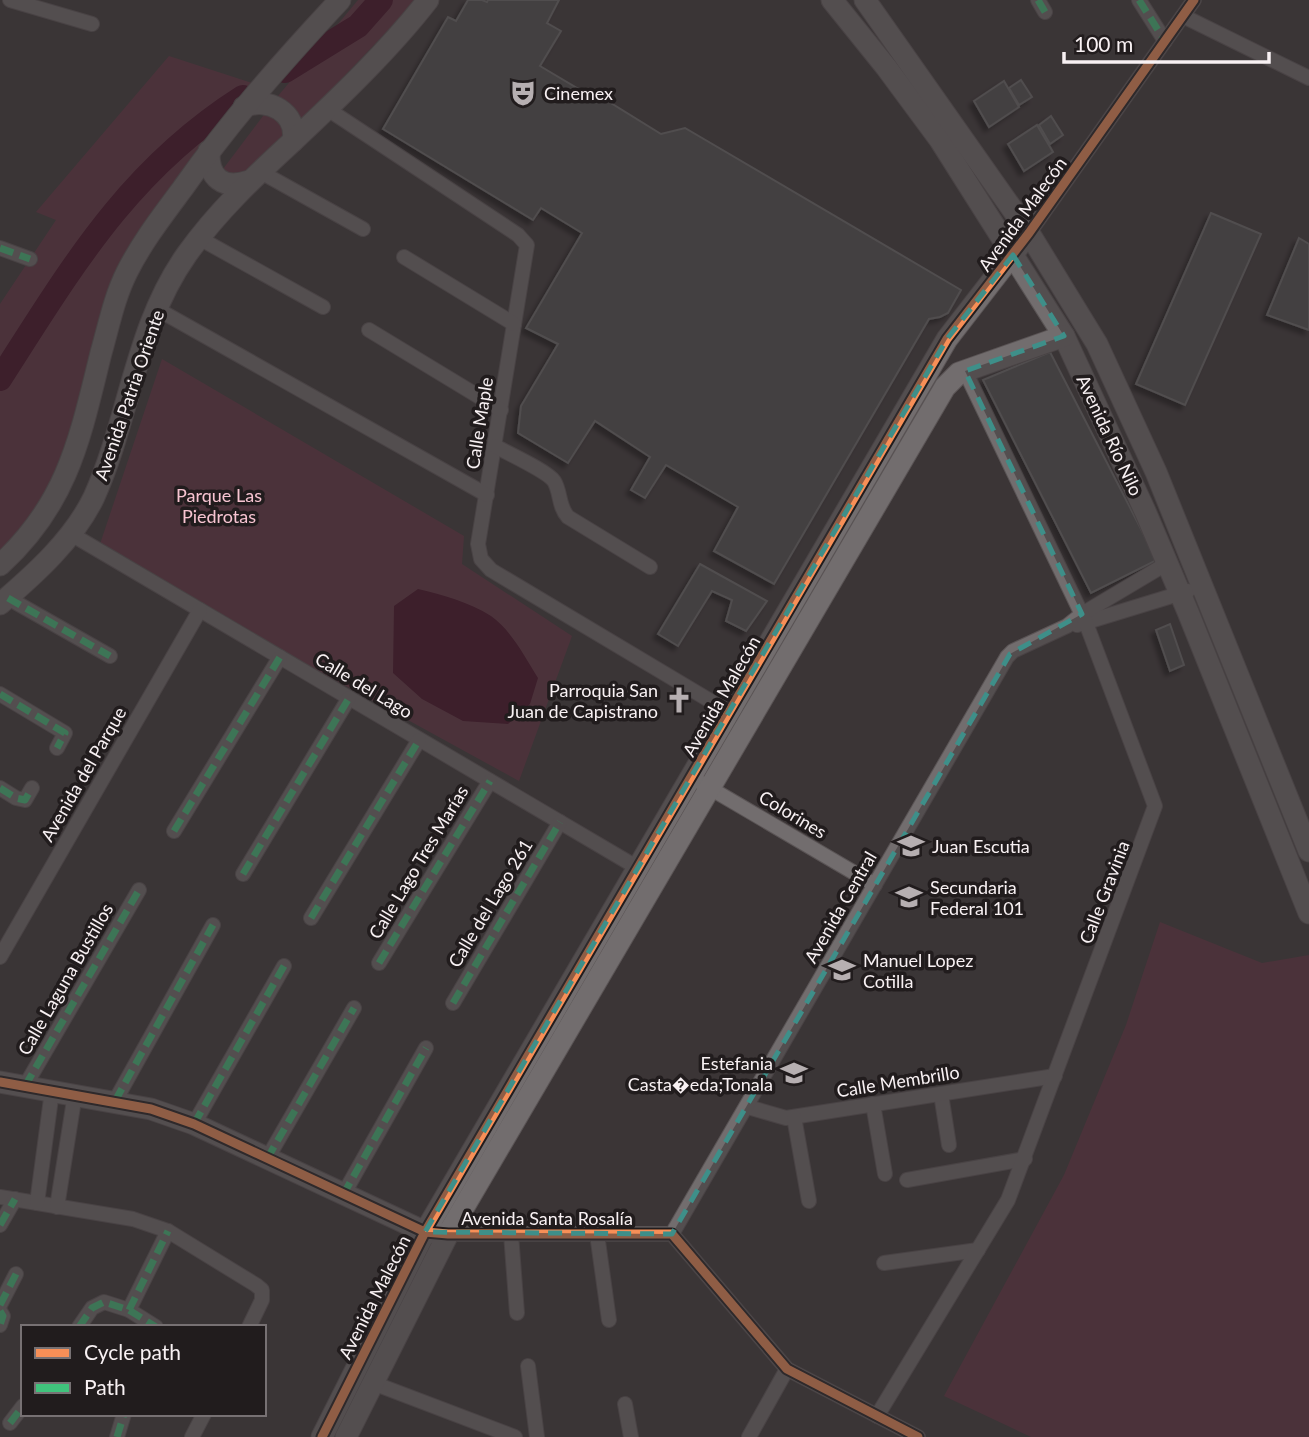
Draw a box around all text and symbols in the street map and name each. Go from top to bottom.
scale bar [1064,21,1269,65]
text: 100 m [1074,31,1133,56]
theatre icon: Cinemex [508,78,538,108]
place label: Cinemex [544,82,613,104]
street label: Avenida Malecón [973,153,1071,275]
street label: Avenida Patria Oriente [90,307,168,483]
street label: Avenida Río Nilo [1072,371,1148,499]
street label: Calle Maple [461,375,497,471]
park label: Parque Las Piedrotas [176,484,262,527]
street label: Avenida Malecón [678,632,764,760]
street label: Calle del Lago [311,647,417,723]
place label: Parroquia San Juan de Capistrano [508,679,658,722]
church icon: Parroquia San Juan de Capistrano [664,685,694,715]
street label: Avenida del Parque [36,703,130,845]
street label: Calle Lago Tres Marías [364,781,473,943]
street label: Colorines [755,785,831,843]
school or university icon: Juan Escutia [896,831,926,861]
street label: Calle del Lago 261 [443,835,537,971]
place label: Juan Escutia [932,835,1030,857]
street label: Calle Gravinia [1074,837,1134,947]
street label: Avenida Central [799,847,881,967]
place label: Secundaria Federal 101 [930,876,1024,919]
school or university icon: Secundaria Federal 101 [894,882,924,912]
street label: Calle Laguna Bustillos [13,899,118,1059]
place label: Manuel Lopez Cotilla [863,949,973,992]
school or university icon: Manuel Lopez Cotilla [827,955,857,985]
place label: Estefania Casta�eda;Tonala [628,1052,773,1095]
school or university icon: Estefania Casta�eda;Tonala [779,1058,809,1088]
street label: Calle Membrillo [835,1060,961,1102]
street label: Avenida Santa Rosalía [461,1207,633,1229]
street label: Avenida Malecón [333,1231,415,1363]
legend [21,1325,266,1416]
text: Cycle path [84,1339,181,1364]
text: Path [84,1374,126,1399]

